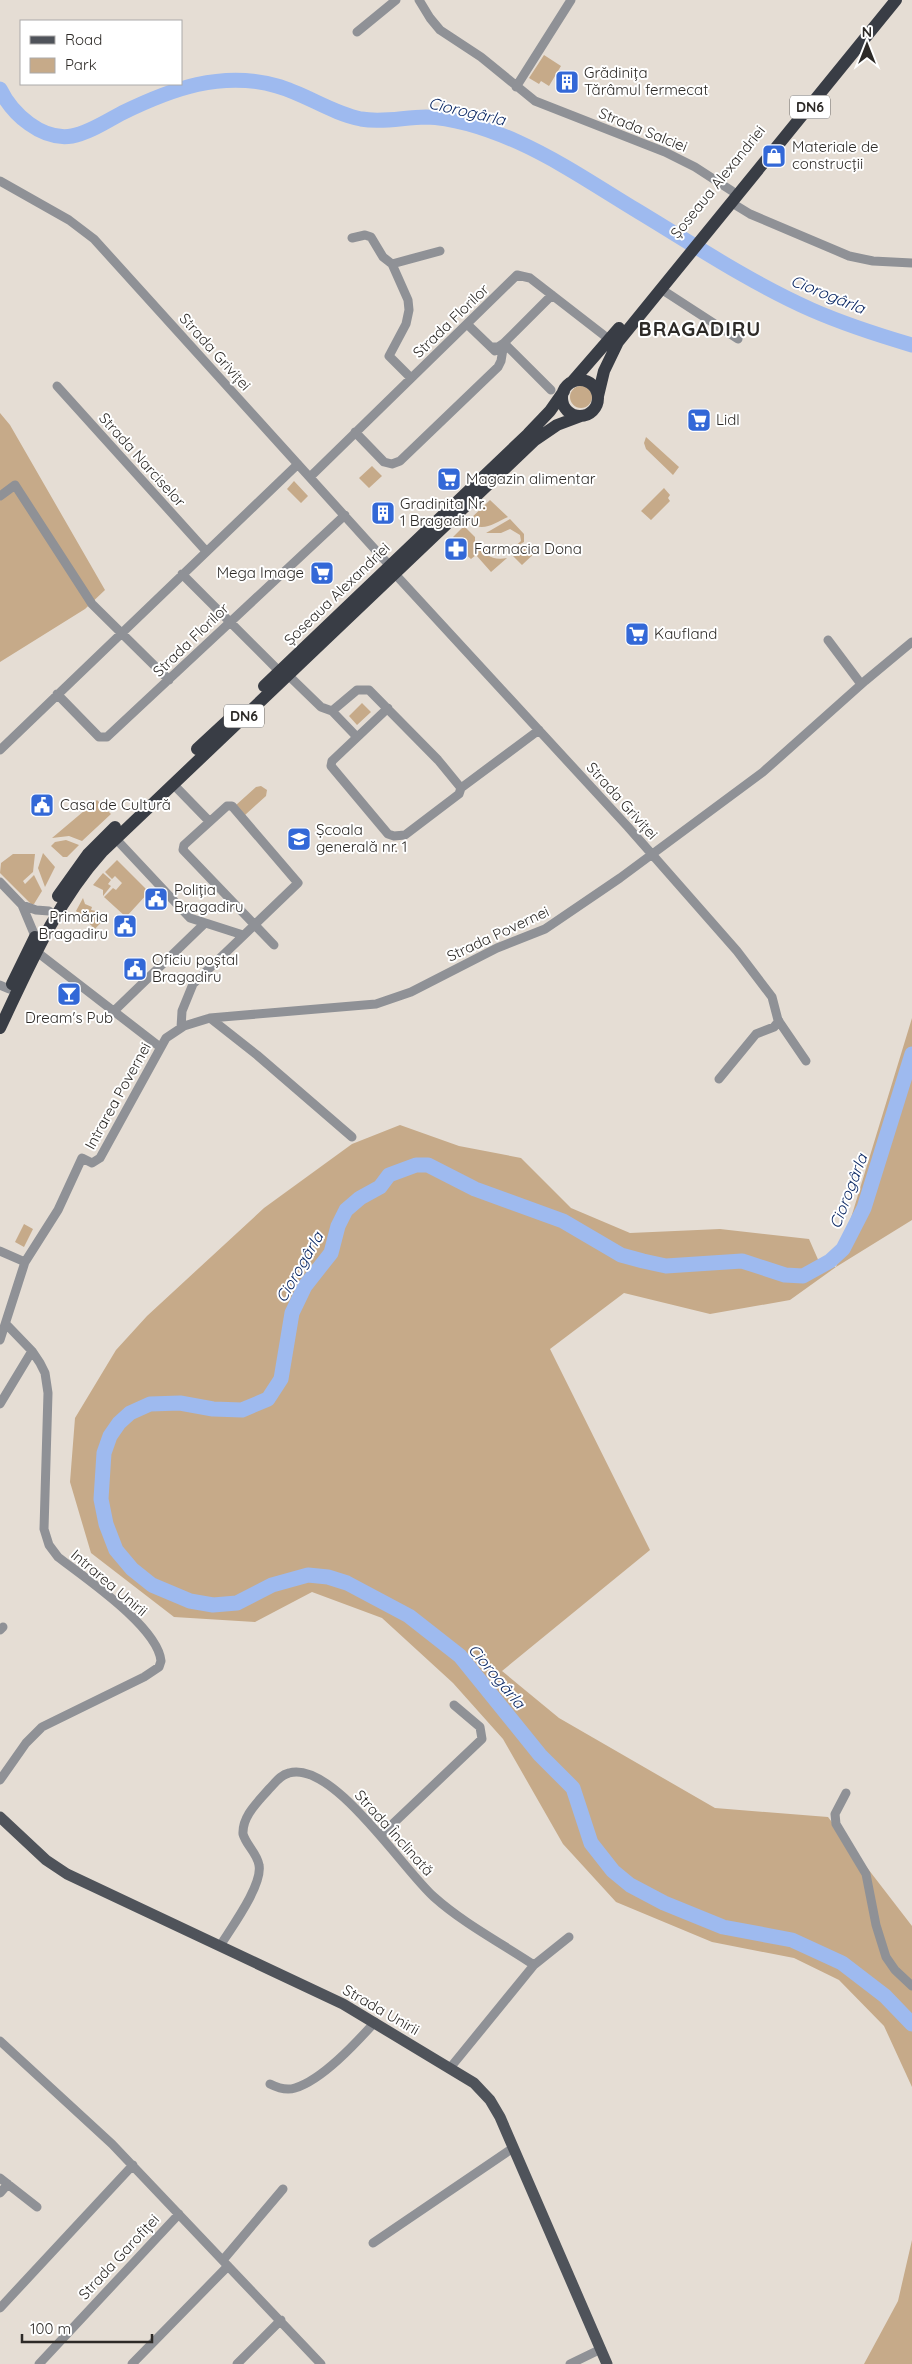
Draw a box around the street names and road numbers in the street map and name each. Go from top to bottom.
road number: DN6 [790,95,830,118]
street label: Strada Salciei [596,103,690,156]
street label: Șoseaua Alexandriei [666,121,769,242]
street label: Strada Florilor [409,279,493,362]
street label: Strada Griviței [176,309,255,394]
street label: Strada Narciselor [95,409,190,511]
street label: Șoseaua Alexandriei [280,538,394,649]
street label: Strada Florilor [149,598,233,681]
road number: DN6 [224,704,264,728]
street label: Strada Griviței [583,758,662,843]
street label: Strada Povernei [444,902,552,966]
street label: Intrarea Povernei [80,1039,155,1153]
street label: Intrarea Unirii [67,1545,151,1620]
street label: Strada Înclinată [351,1786,438,1880]
street label: Strada Unirii [340,1980,423,2039]
street label: Strada Garofiței [74,2210,163,2303]

